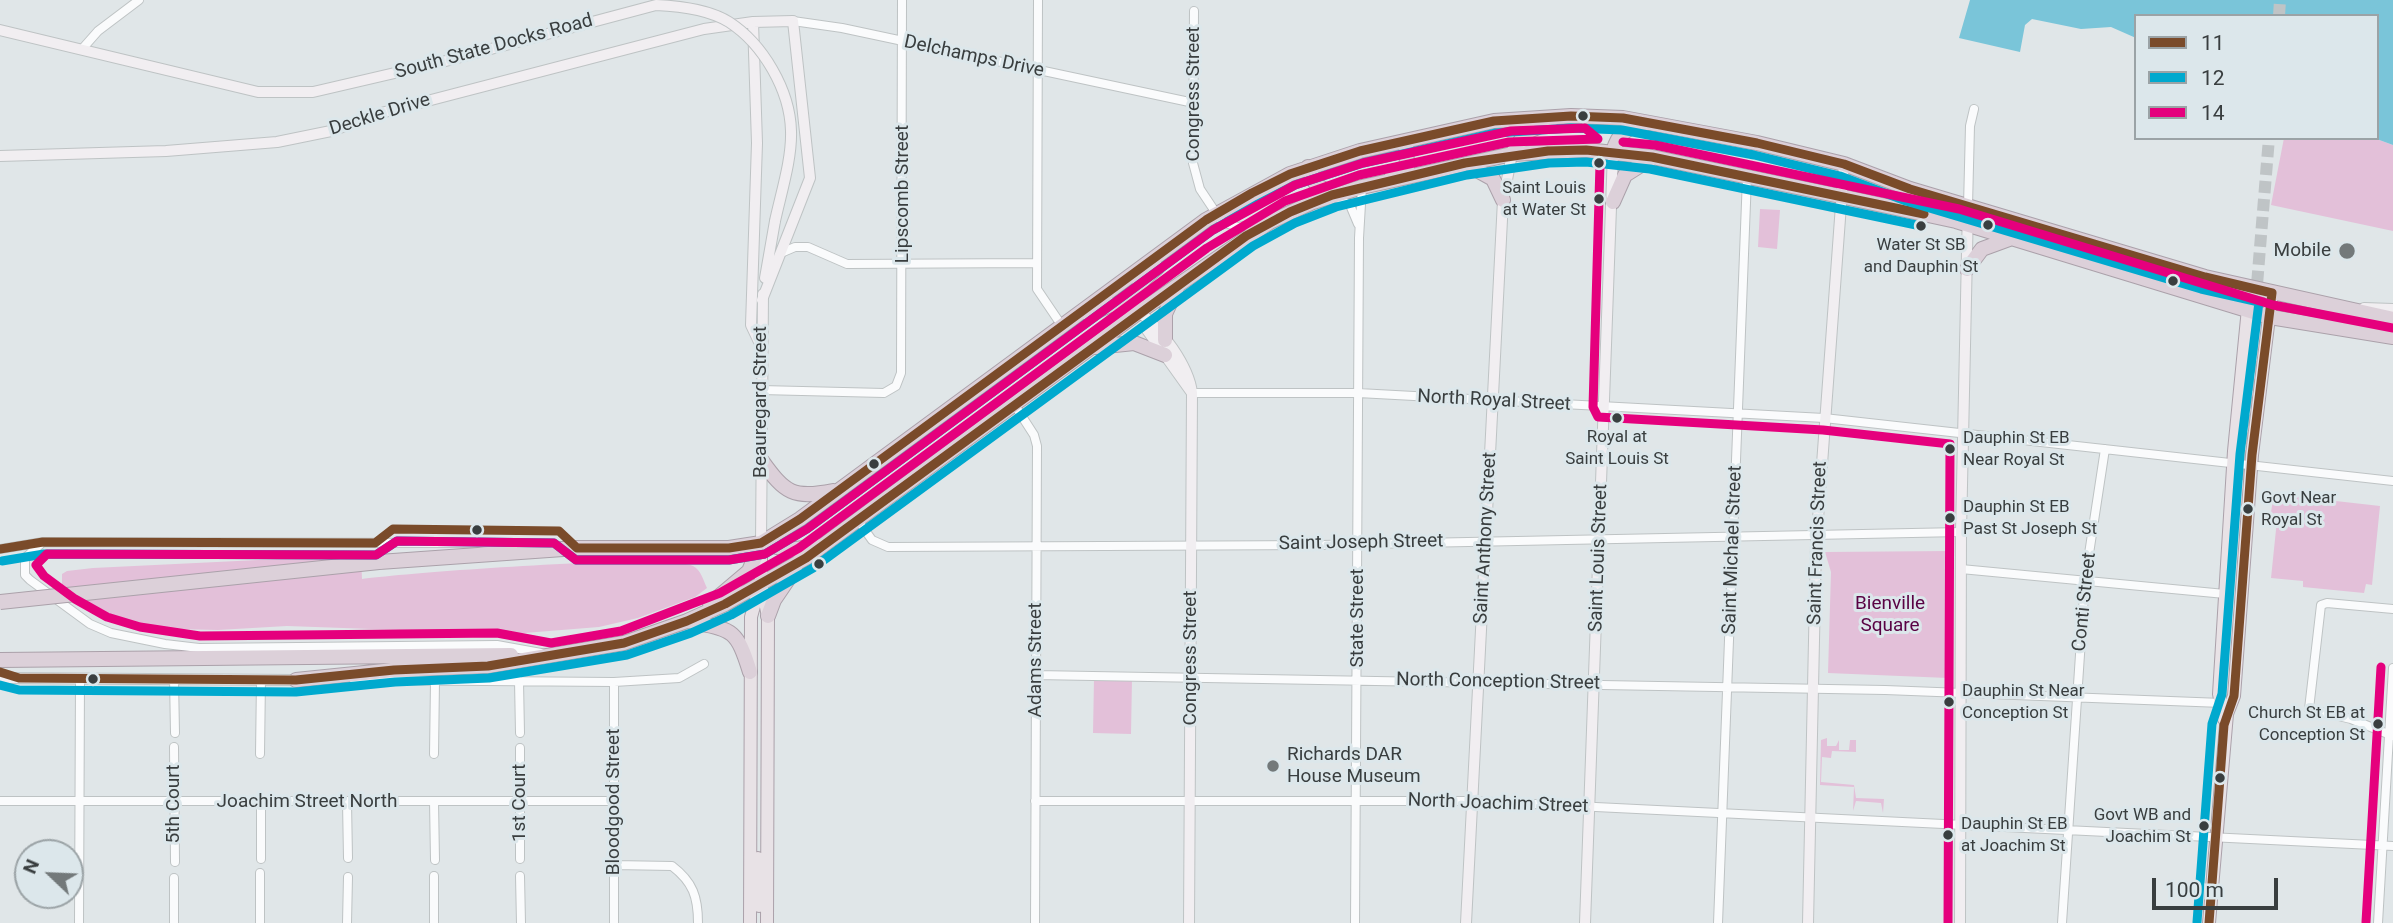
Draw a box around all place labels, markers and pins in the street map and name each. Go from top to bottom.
unlabelled marker [1576,109,1590,123]
unlabelled marker [1592,156,1606,170]
place label: Saint Louis at Water St [1502,179,1586,219]
marker: Saint Louis at Water St [1592,192,1606,206]
unlabelled marker [1981,218,1995,232]
marker: Water St SB and Dauphin St [1914,219,1928,233]
place label: Water St SB and Dauphin St [1864,236,1978,276]
place label: Mobile [2274,240,2331,262]
marker: Mobile [2337,241,2357,261]
unlabelled marker [2166,274,2180,288]
marker: Royal at Saint Louis St [1610,411,1624,425]
place label: Royal at Saint Louis St [1565,428,1669,468]
place label: Dauphin St EB Near Royal St [1963,429,2070,469]
marker: Dauphin St EB Near Royal St [1943,442,1957,456]
unlabelled marker [867,457,881,471]
place label: Govt Near Royal St [2261,489,2336,529]
place label: Dauphin St EB Past St Joseph St [1963,498,2097,538]
marker: Govt Near Royal St [2241,502,2255,516]
marker: Dauphin St EB Past St Joseph St [1943,511,1957,525]
unlabelled marker [470,523,484,537]
unlabelled marker [812,557,826,571]
unlabelled marker [86,672,100,686]
place label: Dauphin St Near Conception St [1962,682,2084,722]
marker: Dauphin St Near Conception St [1942,695,1956,709]
place label: Church St EB at Conception St [2248,704,2365,744]
marker: Church St EB at Conception St [2371,717,2385,731]
place label: Richards DAR House Museum [1287,744,1421,788]
marker: Richards DAR House Museum [1265,758,1281,774]
unlabelled marker [2213,771,2227,785]
place label: Govt WB and Joachim St [2094,806,2191,846]
place label: Dauphin St EB at Joachim St [1961,815,2068,855]
marker: Govt WB and Joachim St [2197,819,2211,833]
marker: Dauphin St EB at Joachim St [1941,828,1955,842]

